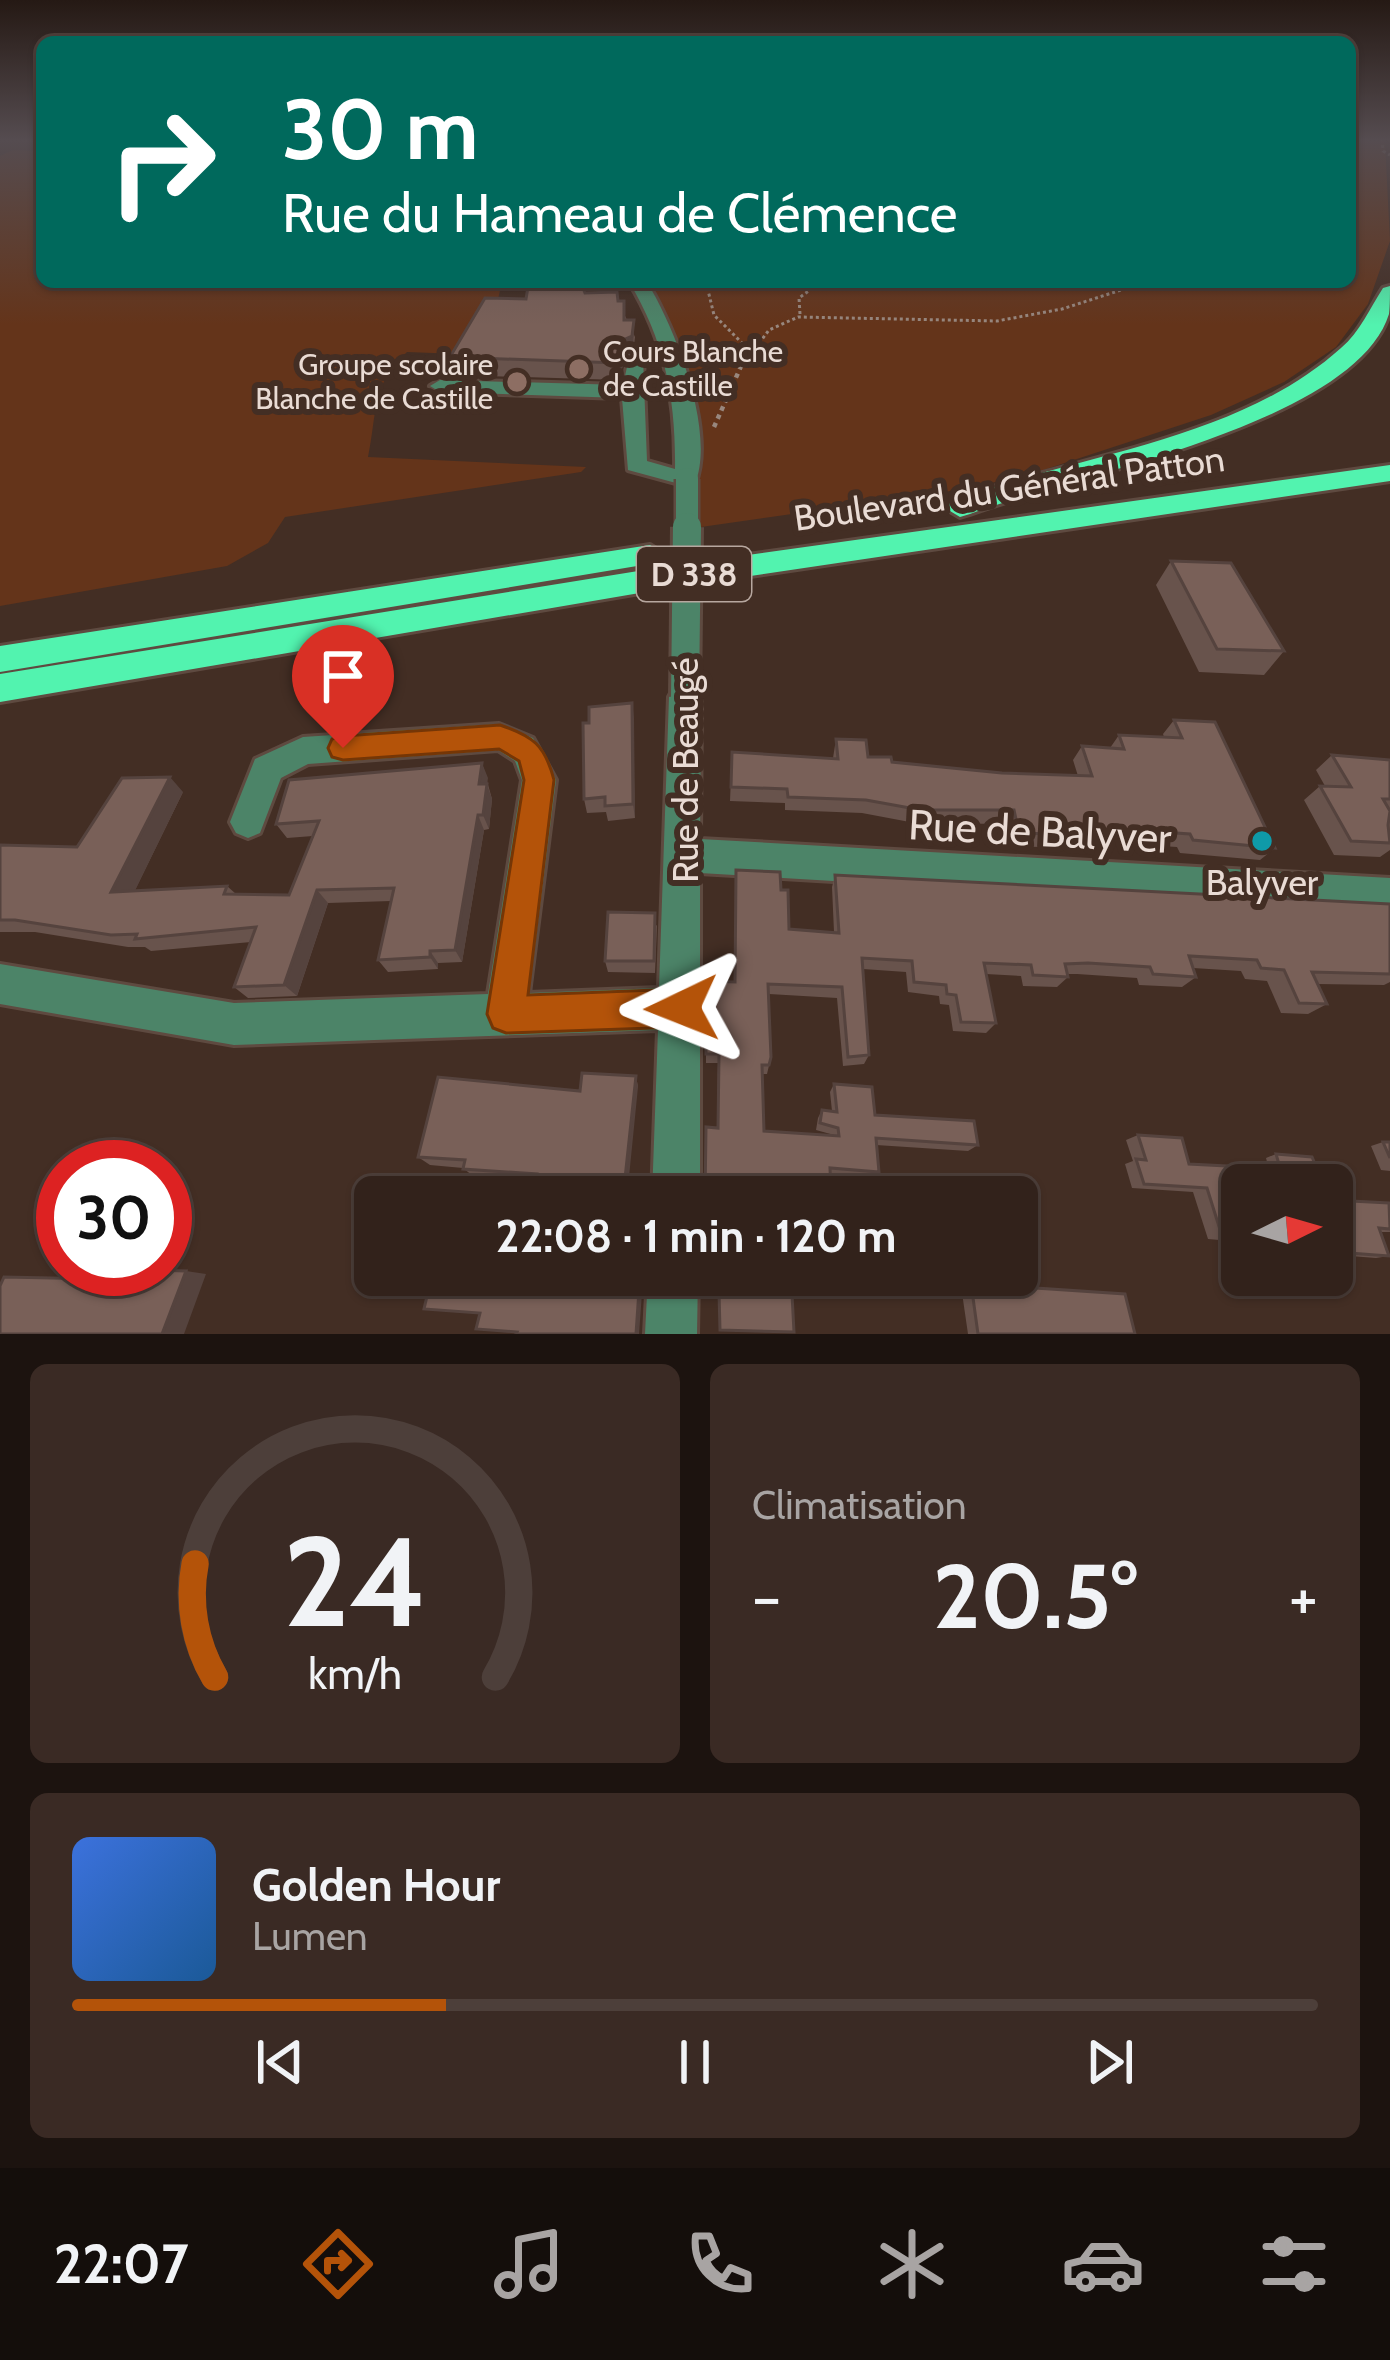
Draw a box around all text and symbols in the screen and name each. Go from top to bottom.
text: 30 m [282,78,478,180]
icon: right [84,84,240,240]
text: Rue du Hameau de Clémence [282,180,957,246]
place label: Cours Blanche de Castille [603,333,783,404]
place label: Groupe scolaire Blanche de Castille [255,346,493,417]
marker: Cours Blanche de Castille [566,356,592,382]
marker: Groupe scolaire Blanche de Castille [504,369,530,395]
street label: Boulevard du Général Patton [791,436,1227,540]
road number: D 338 [637,547,751,601]
pin [292,625,394,748]
icon: arrive [310,643,376,709]
street label: Rue de Beaugé [663,657,707,883]
street label: Rue de Balyver [907,798,1173,864]
marker: Balyver [1249,828,1275,854]
place label: Balyver [1206,860,1319,904]
position arrow [619,945,745,1071]
speed limit sign: 30 [36,1140,192,1296]
north arrow [1221,1164,1353,1296]
map controls [1221,1164,1353,1296]
text: 22:08 · 1 min · 120 m [496,1209,896,1263]
text: Climatisation [752,1481,967,1529]
text: 24 [283,1506,427,1657]
text: 20.5° [933,1541,1137,1651]
text: − [752,1556,781,1637]
text: + [1289,1556,1318,1637]
text: km/h [308,1647,402,1699]
text: Golden Hour [252,1858,500,1912]
text: Lumen [252,1912,368,1960]
icon: previous [247,2029,313,2095]
icon: pause [662,2029,728,2095]
icon: next [1077,2029,1143,2095]
icon: directions [296,2222,380,2306]
icon: music [487,2222,571,2306]
icon: phone [678,2222,762,2306]
icon: climate [870,2222,954,2306]
icon: car [1061,2222,1145,2306]
icon: filters [1252,2222,1336,2306]
text: 22:07 [54,2231,188,2297]

